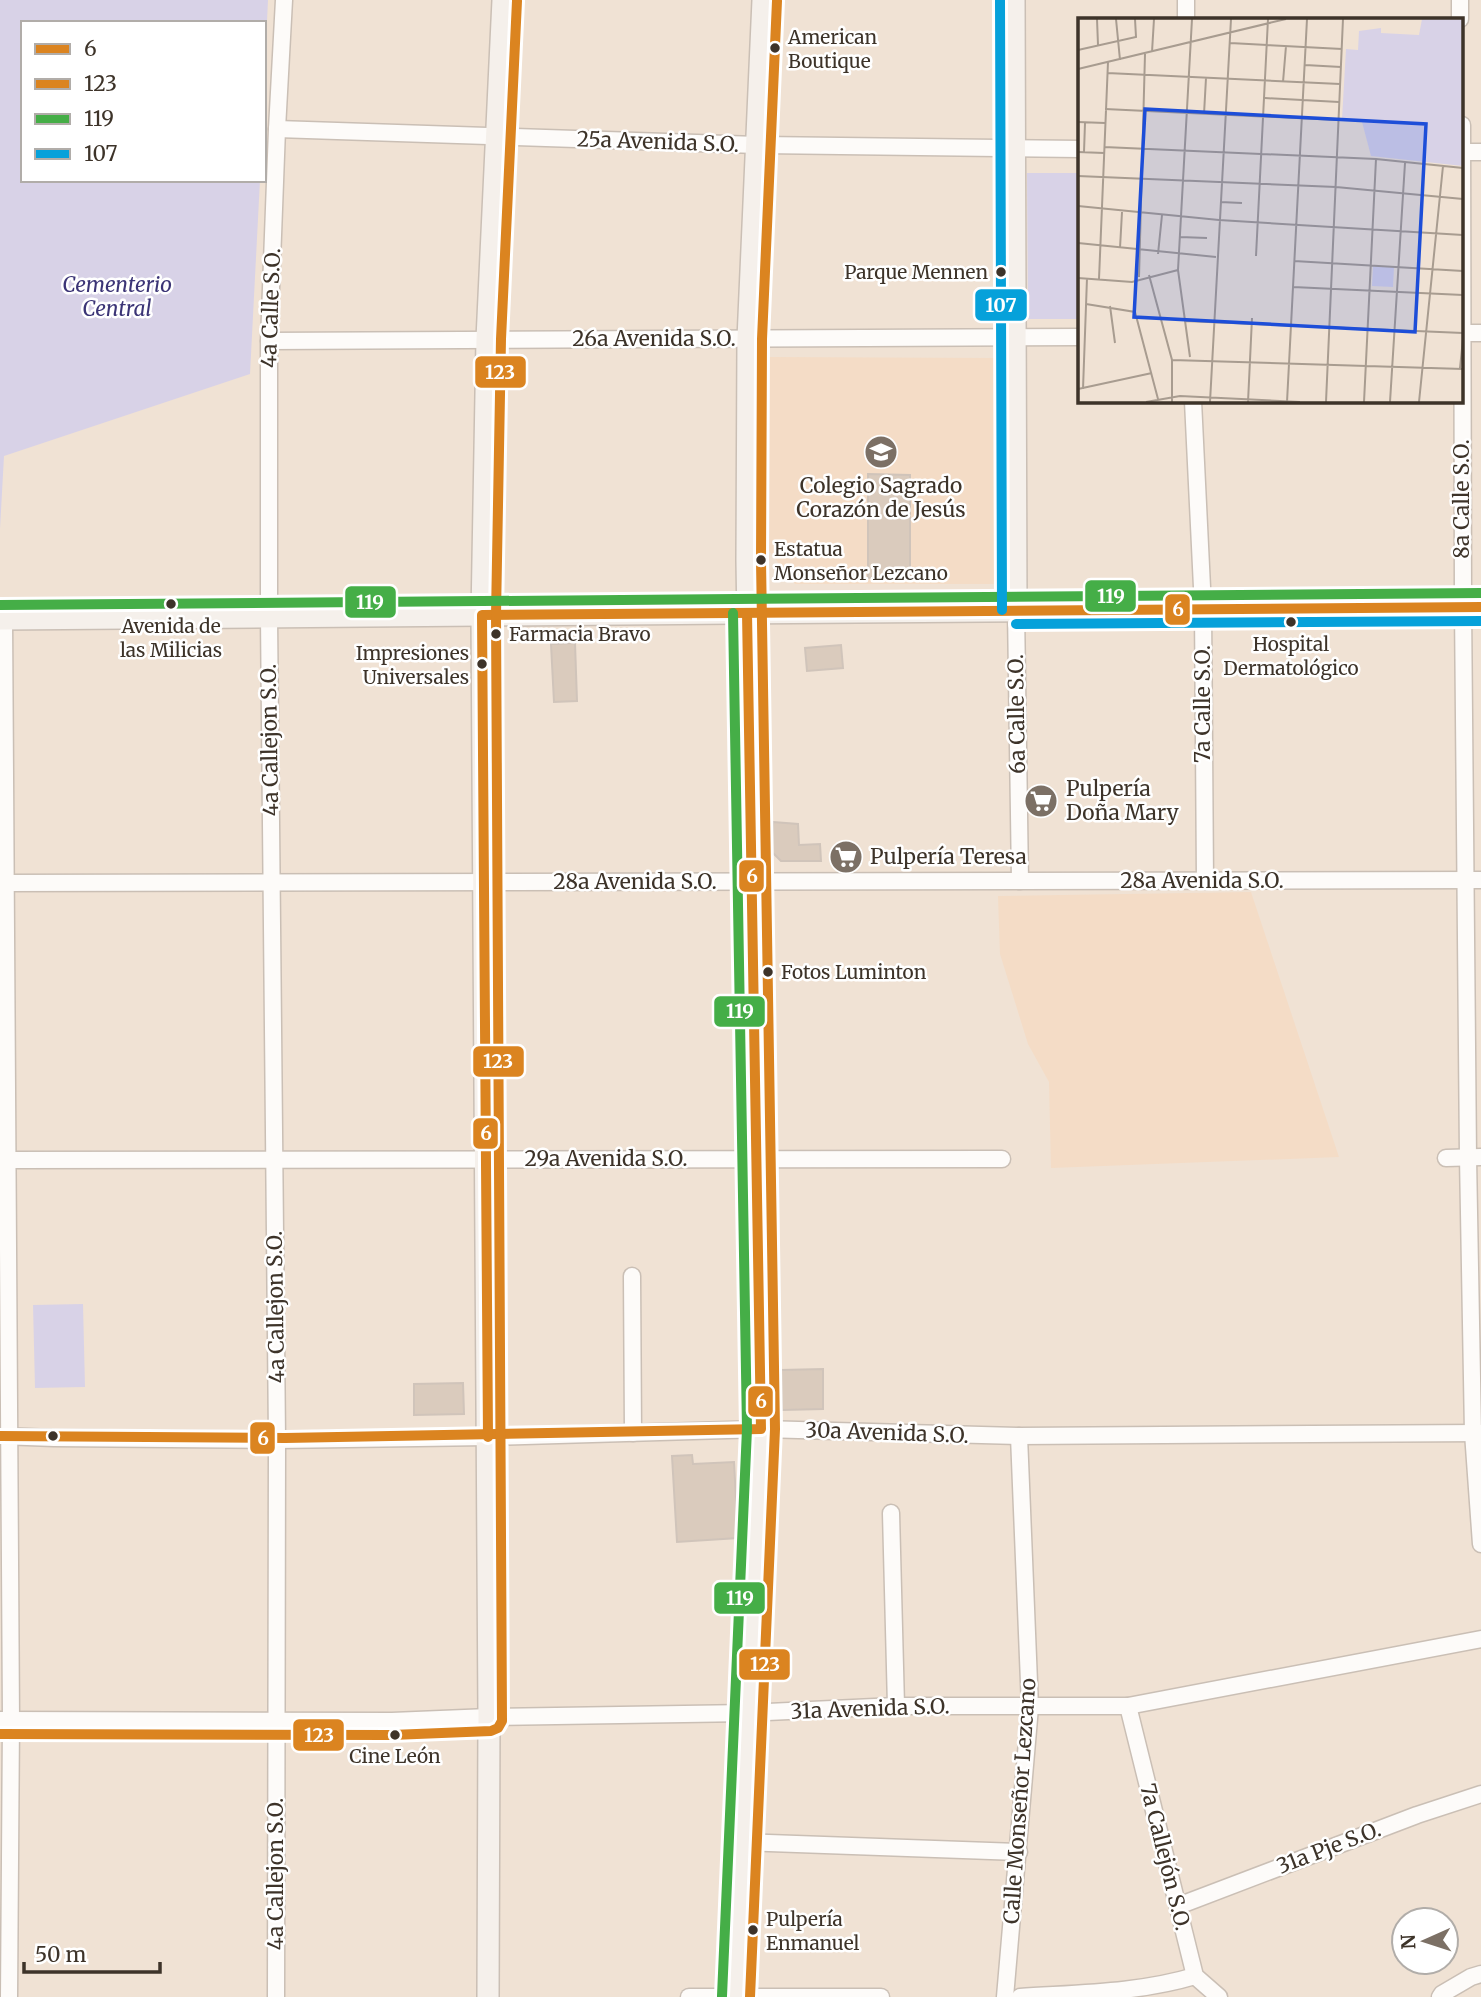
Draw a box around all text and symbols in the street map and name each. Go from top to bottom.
inset map [1078,18,1464,402]
legend [21,21,266,182]
place label: American Boutique [787,25,878,73]
text: 6 [84,35,97,62]
marker: American Boutique [768,41,782,55]
text: 123 [84,70,117,97]
text: 119 [84,105,114,132]
street label: 25a Avenida S.O. [576,125,740,158]
text: 107 [84,140,118,167]
street label: 4a Calle S.O. [255,248,286,368]
place label: Parque Mennen [844,260,988,284]
marker: Parque Mennen [994,265,1008,279]
park label: Cementerio Central [62,271,172,322]
line badge: 107 [974,288,1028,322]
text: 107 [985,293,1017,317]
street label: 26a Avenida S.O. [572,325,736,352]
line badge: 123 [474,355,527,389]
text: 123 [485,360,515,384]
school or university icon: Colegio Sagrado Corazón de Jesús [862,433,900,471]
street label: 8a Calle S.O. [1448,439,1475,559]
place label: Colegio Sagrado Corazón de Jesús [796,472,966,523]
place label: Estatua Monseñor Lezcano [774,537,948,585]
marker: Estatua Monseñor Lezcano [754,553,768,567]
line badge: 119 [1084,579,1137,613]
text: 119 [1097,584,1125,608]
line badge: 119 [344,585,397,619]
text: 119 [356,590,384,614]
line badge: 6 [1164,593,1191,626]
marker: Avenida de las Milicias [164,597,178,611]
text: 6 [1172,597,1184,621]
place label: Avenida de las Milicias [120,614,222,662]
marker: Hospital Dermatológico [1284,615,1298,629]
place label: Farmacia Bravo [509,622,651,646]
marker: Farmacia Bravo [489,627,503,641]
place label: Hospital Dermatológico [1223,632,1359,680]
place label: Impresiones Universales [356,641,469,689]
street label: 7a Calle S.O. [1189,645,1216,763]
street label: 6a Calle S.O. [1002,654,1031,774]
marker: Impresiones Universales [475,657,489,671]
street label: 4a Callejon S.O. [255,664,284,817]
place label: Pulpería Doña Mary [1066,775,1179,826]
supermarket icon: Pulpería Doña Mary [1022,782,1060,820]
supermarket icon: Pulpería Teresa [827,838,865,876]
place label: Pulpería Teresa [870,843,1027,870]
line badge: 6 [738,859,765,893]
text: 6 [746,864,758,888]
street label: 28a Avenida S.O. [1120,867,1284,894]
street label: 28a Avenida S.O. [553,868,717,895]
place label: Fotos Luminton [781,960,927,984]
marker: Fotos Luminton [761,965,775,979]
line badge: 119 [713,995,766,1028]
text: 119 [726,999,754,1023]
line badge: 123 [472,1045,525,1078]
text: 123 [483,1049,513,1073]
line badge: 6 [472,1117,499,1150]
text: 6 [480,1121,492,1145]
street label: 29a Avenida S.O. [524,1145,688,1172]
street label: 4a Callejon S.O. [261,1231,290,1384]
line badge: 6 [747,1385,774,1418]
text: 6 [755,1389,767,1413]
street label: 30a Avenida S.O. [805,1416,969,1449]
line badge: 6 [249,1421,276,1455]
text: 6 [257,1426,269,1450]
unlabelled marker [46,1429,60,1443]
line badge: 119 [713,1581,766,1615]
text: 119 [726,1586,754,1610]
line badge: 123 [738,1648,791,1681]
text: 123 [750,1652,780,1676]
street label: Calle Monseñor Lezcano [997,1677,1042,1925]
street label: 31a Avenida S.O. [790,1692,950,1725]
line badge: 123 [292,1718,345,1752]
text: 123 [304,1723,334,1747]
marker: Cine León [388,1728,402,1742]
place label: Cine León [349,1744,441,1768]
street label: 7a Callejón S.O. [1134,1781,1197,1933]
street label: 4a Callejon S.O. [262,1798,289,1950]
street label: 31a Pje S.O. [1273,1815,1385,1880]
north arrow [1390,1906,1460,1976]
place label: Pulpería Enmanuel [766,1907,860,1955]
marker: Pulpería Enmanuel [746,1923,760,1937]
scale bar [24,1930,161,1974]
text: N [1396,1934,1420,1950]
text: 50 m [35,1941,86,1968]

